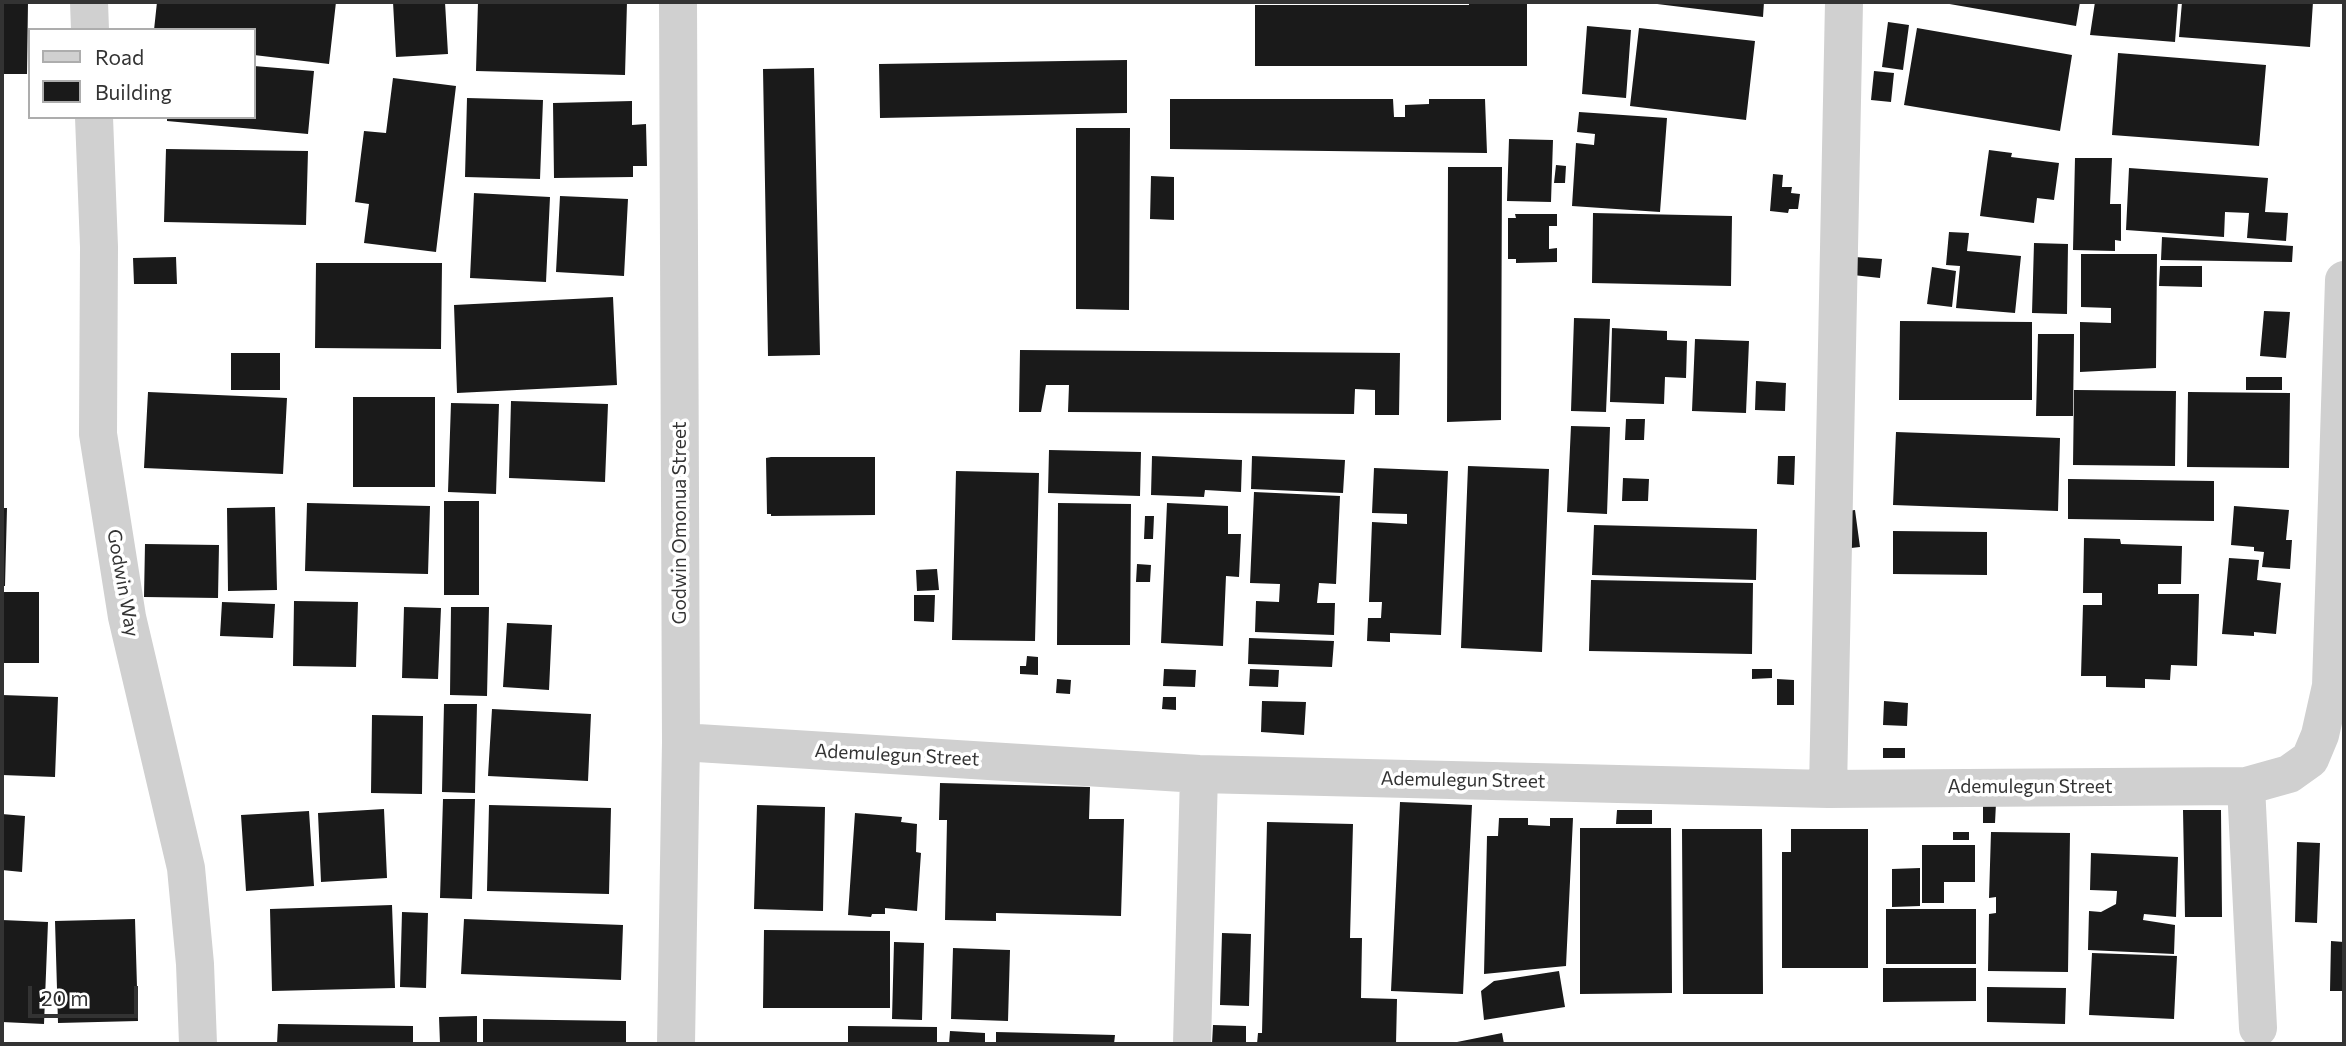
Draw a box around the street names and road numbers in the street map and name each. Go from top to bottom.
street label: Godwin Omonua Street [669,421,691,625]
street label: Godwin Way [102,527,144,639]
street label: Ademulegun Street [814,739,980,771]
street label: Ademulegun Street [1380,767,1546,793]
street label: Ademulegun Street [1948,776,2112,798]

